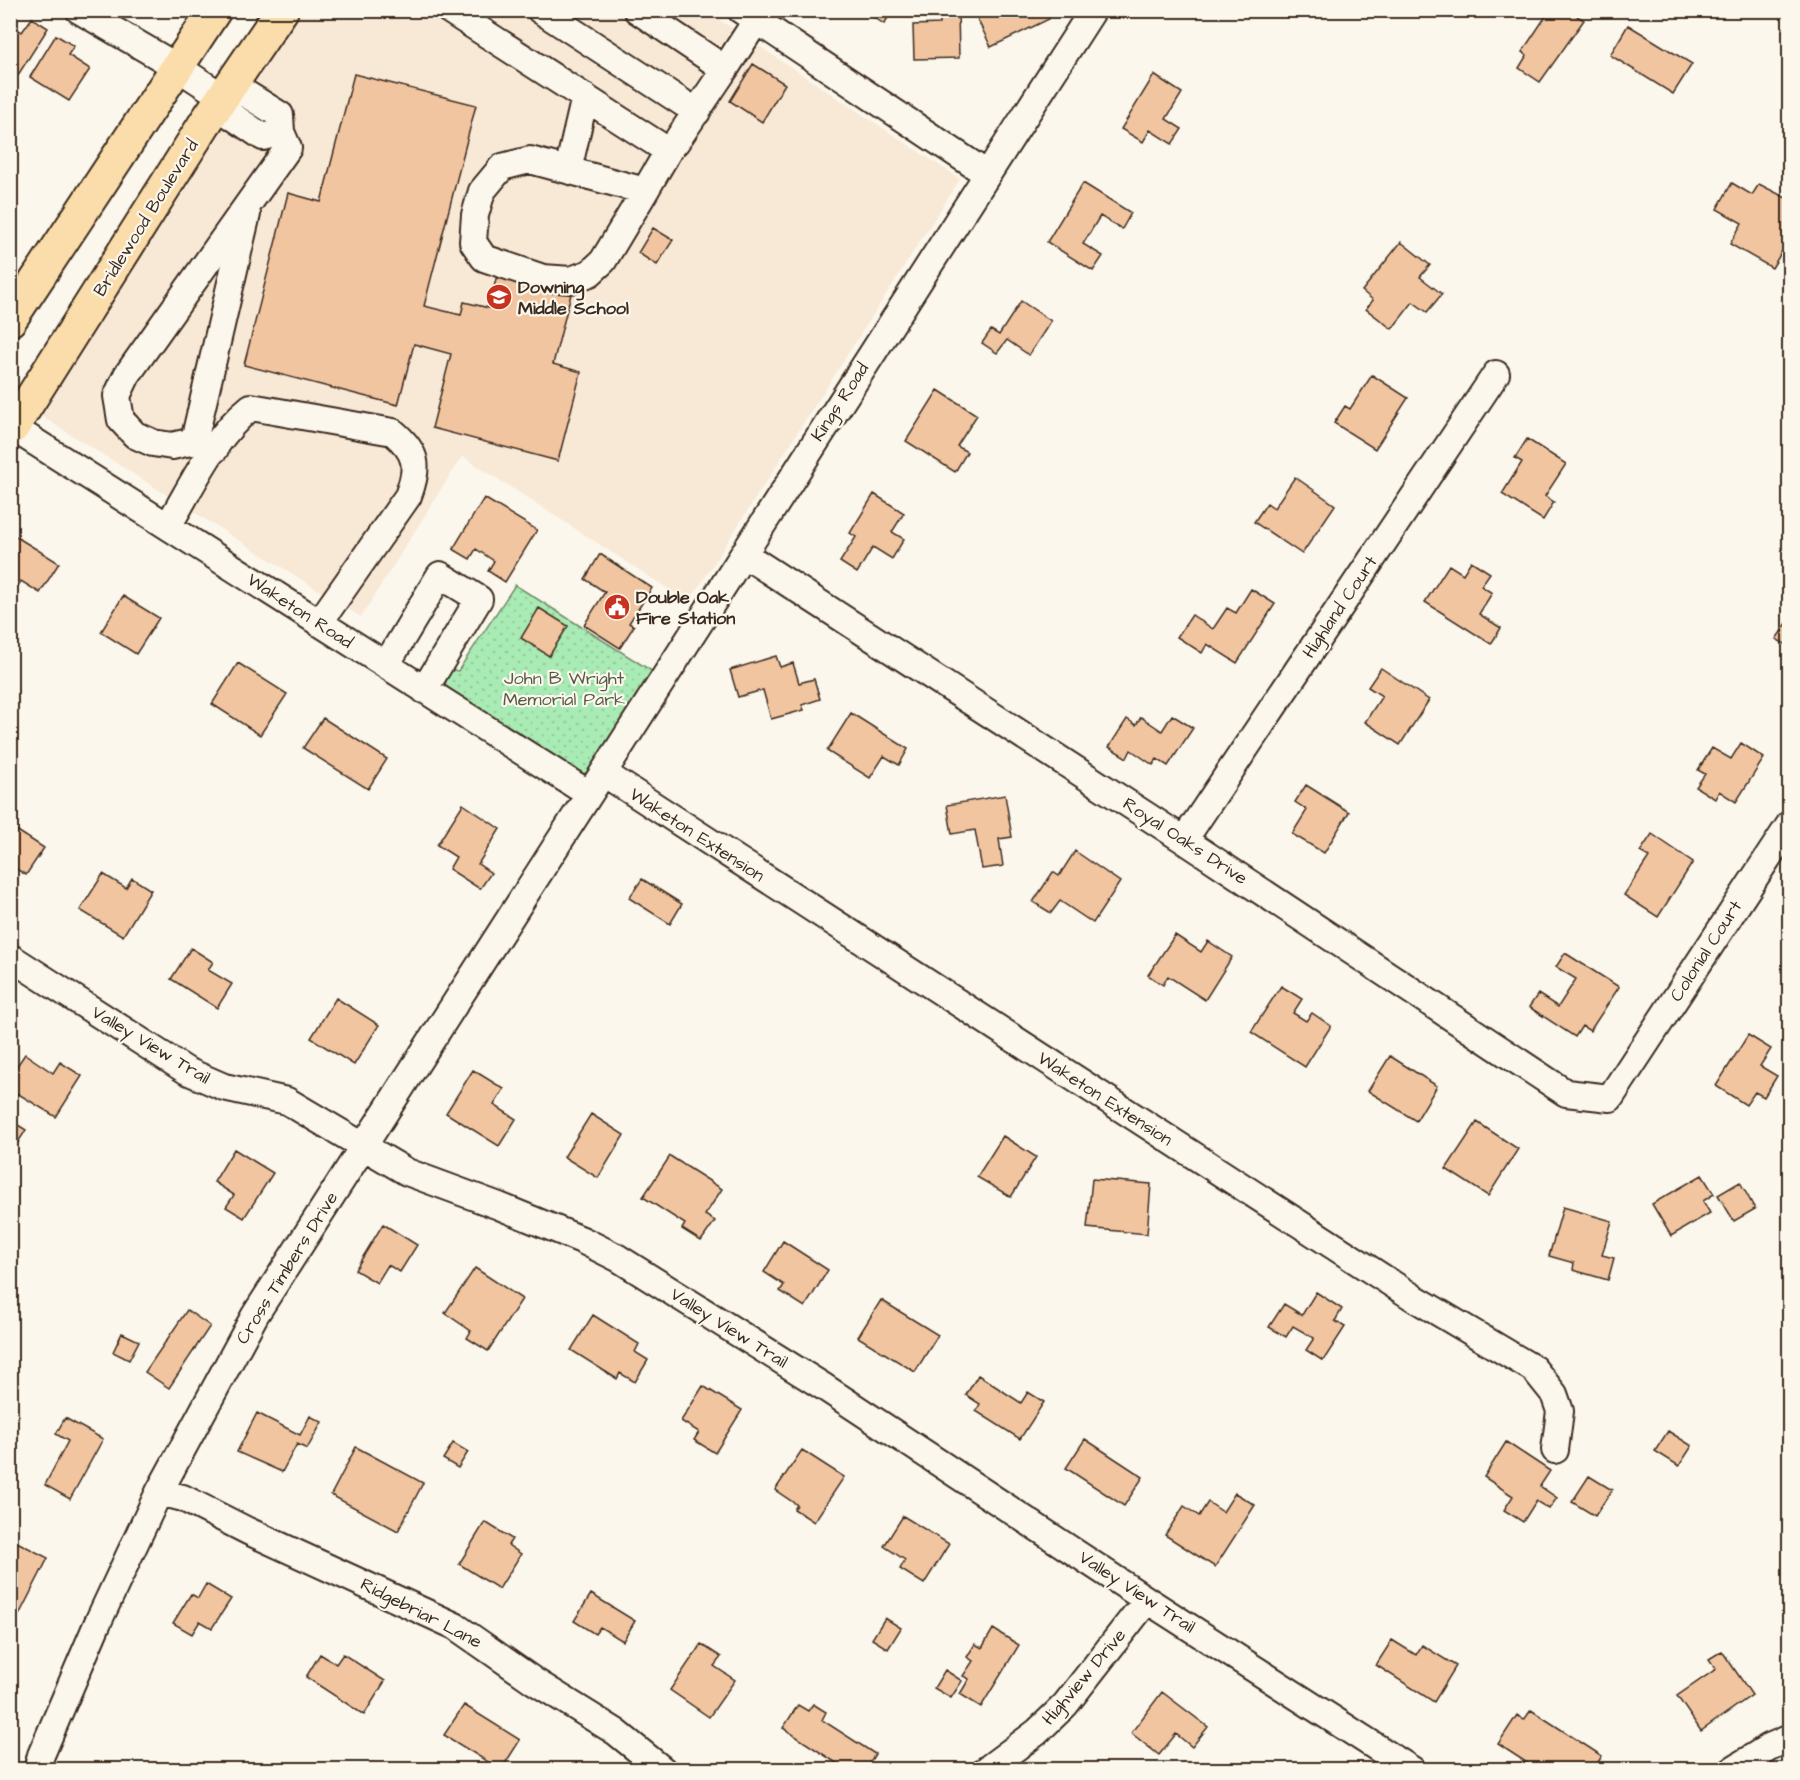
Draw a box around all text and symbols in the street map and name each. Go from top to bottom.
street label: Bridlewood Boulevard [87,135,205,301]
place label: Downing Middle School [518,275,629,321]
school or university icon: Downing Middle School [484,282,514,312]
street label: Kings Road [805,358,876,447]
street label: Highland Court [1297,550,1385,664]
street label: Waketon Road [242,567,358,655]
place label: Double Oak Fire Station [636,585,735,631]
public building icon: Double Oak Fire Station [602,592,632,622]
park label: John B Wright Memorial Park [503,666,625,712]
street label: Waketon Extension [625,782,769,888]
street label: Royal Oaks Drive [1117,791,1252,892]
street label: Colonial Court [1664,895,1748,1006]
street label: Valley View Trail [86,1000,215,1091]
street label: Waketon Extension [1033,1046,1177,1152]
street label: Cross Timbers Drive [230,1187,344,1349]
street label: Valley View Trail [665,1282,793,1375]
street label: Valley View Trail [1073,1545,1200,1640]
street label: Ridgebriar Lane [356,1572,486,1655]
street label: Highview Drive [1036,1623,1133,1731]

